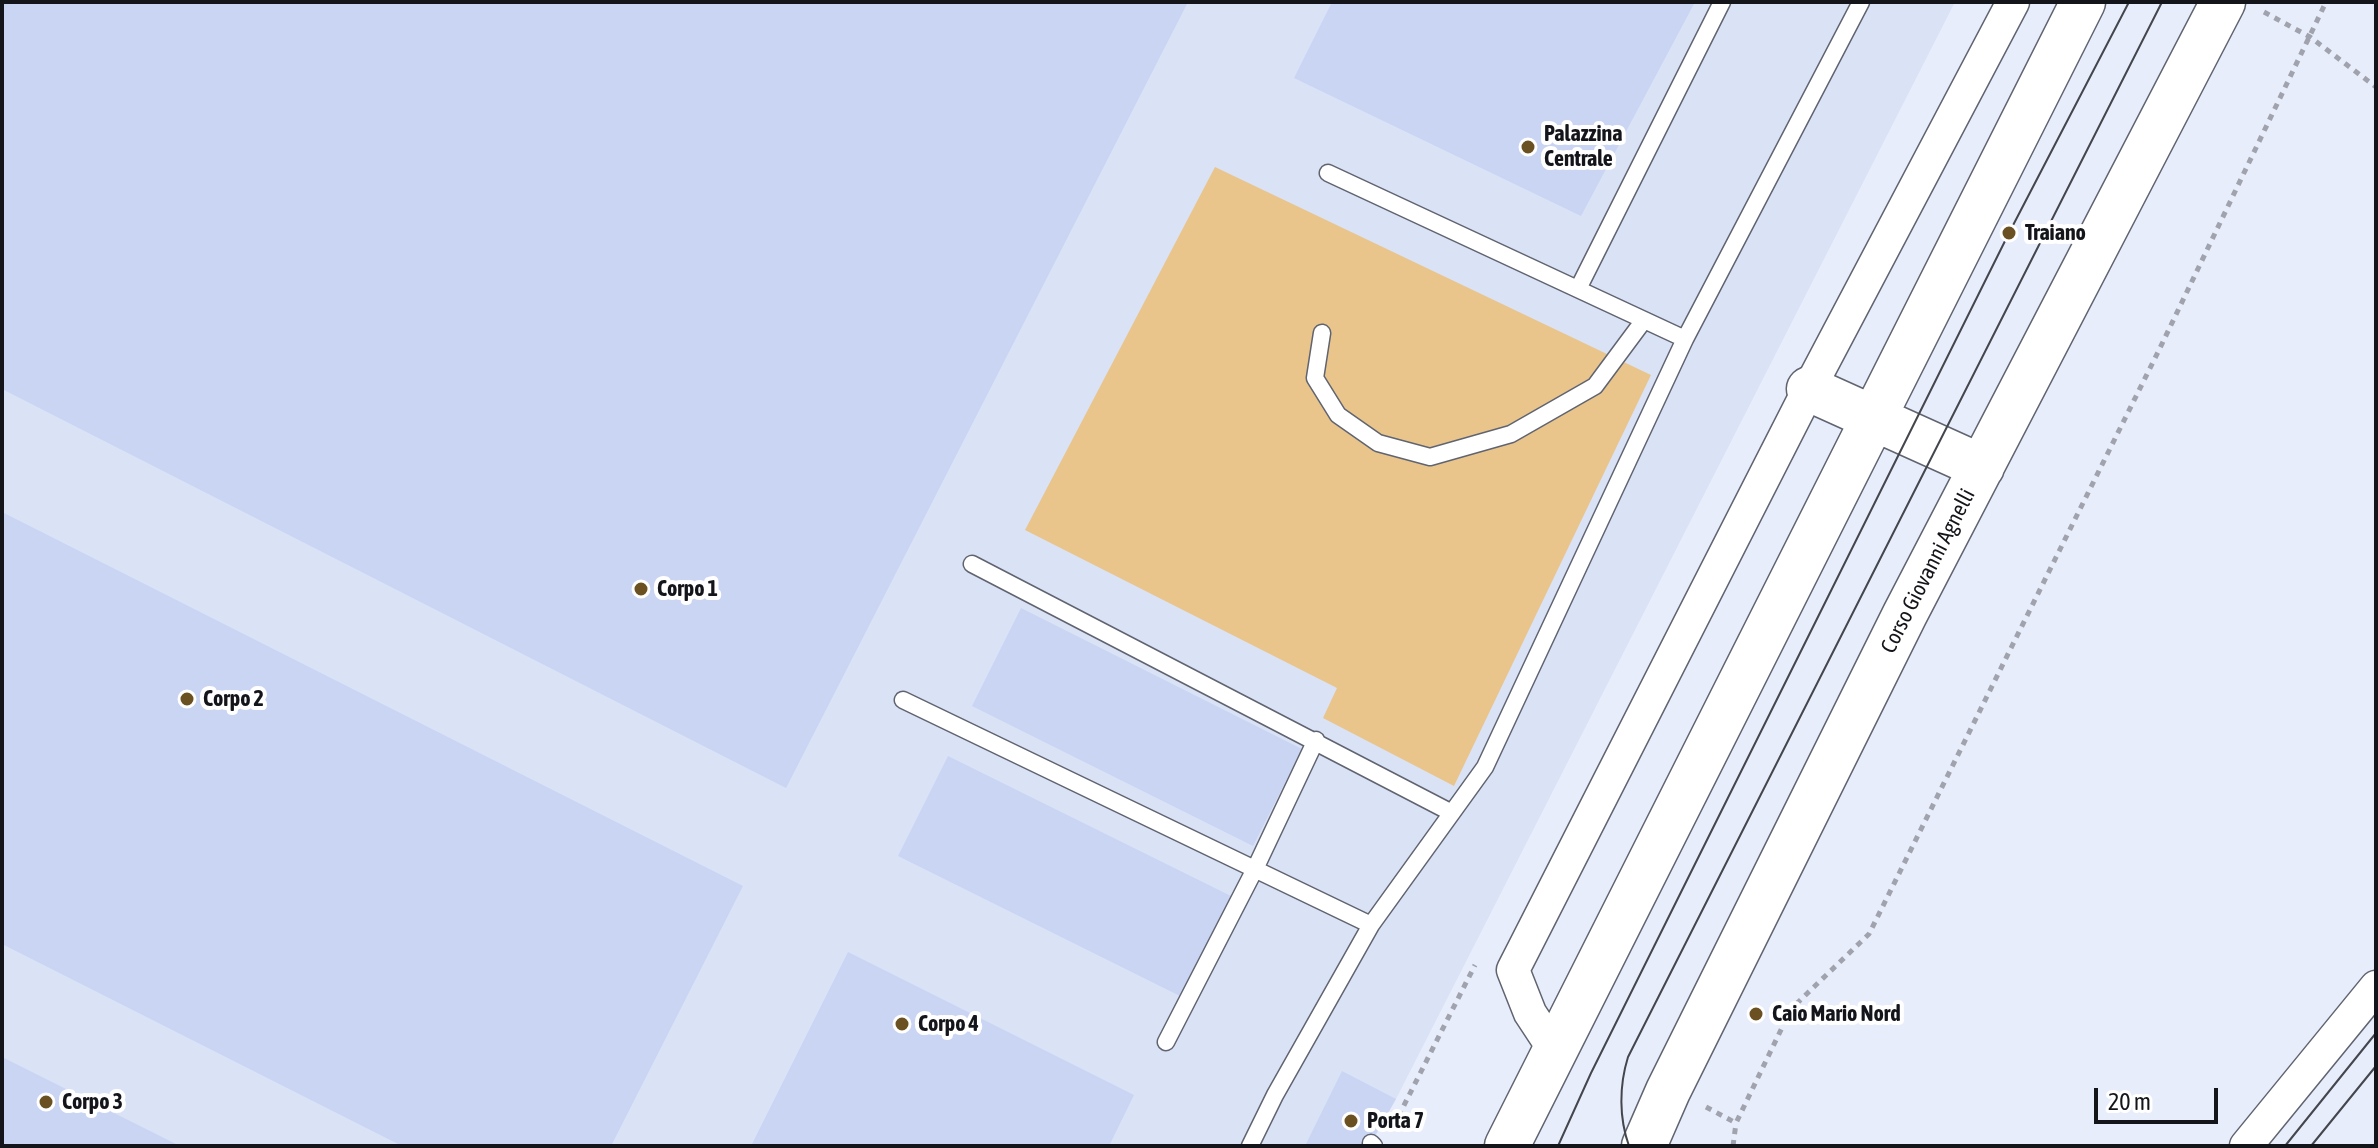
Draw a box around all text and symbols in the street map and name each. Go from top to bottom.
place label: Palazzina Centrale [1544,121,1622,172]
marker: Palazzina Centrale [1519,138,1537,156]
place label: Traiano [2025,220,2086,246]
marker: Traiano [2000,224,2018,242]
street label: Corso Giovanni Agnelli [1875,484,1981,658]
place label: Corpo 1 [657,576,718,602]
marker: Corpo 1 [632,580,650,598]
place label: Corpo 2 [203,686,264,712]
marker: Corpo 2 [178,690,196,708]
place label: Caio Mario Nord [1772,1001,1901,1027]
marker: Caio Mario Nord [1747,1005,1765,1023]
place label: Corpo 4 [918,1011,979,1037]
marker: Corpo 4 [893,1015,911,1033]
scale bar [2098,1072,2222,1122]
text: 20 m [2108,1088,2151,1115]
place label: Corpo 3 [62,1089,123,1115]
marker: Corpo 3 [37,1093,55,1111]
place label: Porta 7 [1367,1108,1424,1134]
marker: Porta 7 [1342,1112,1360,1130]

